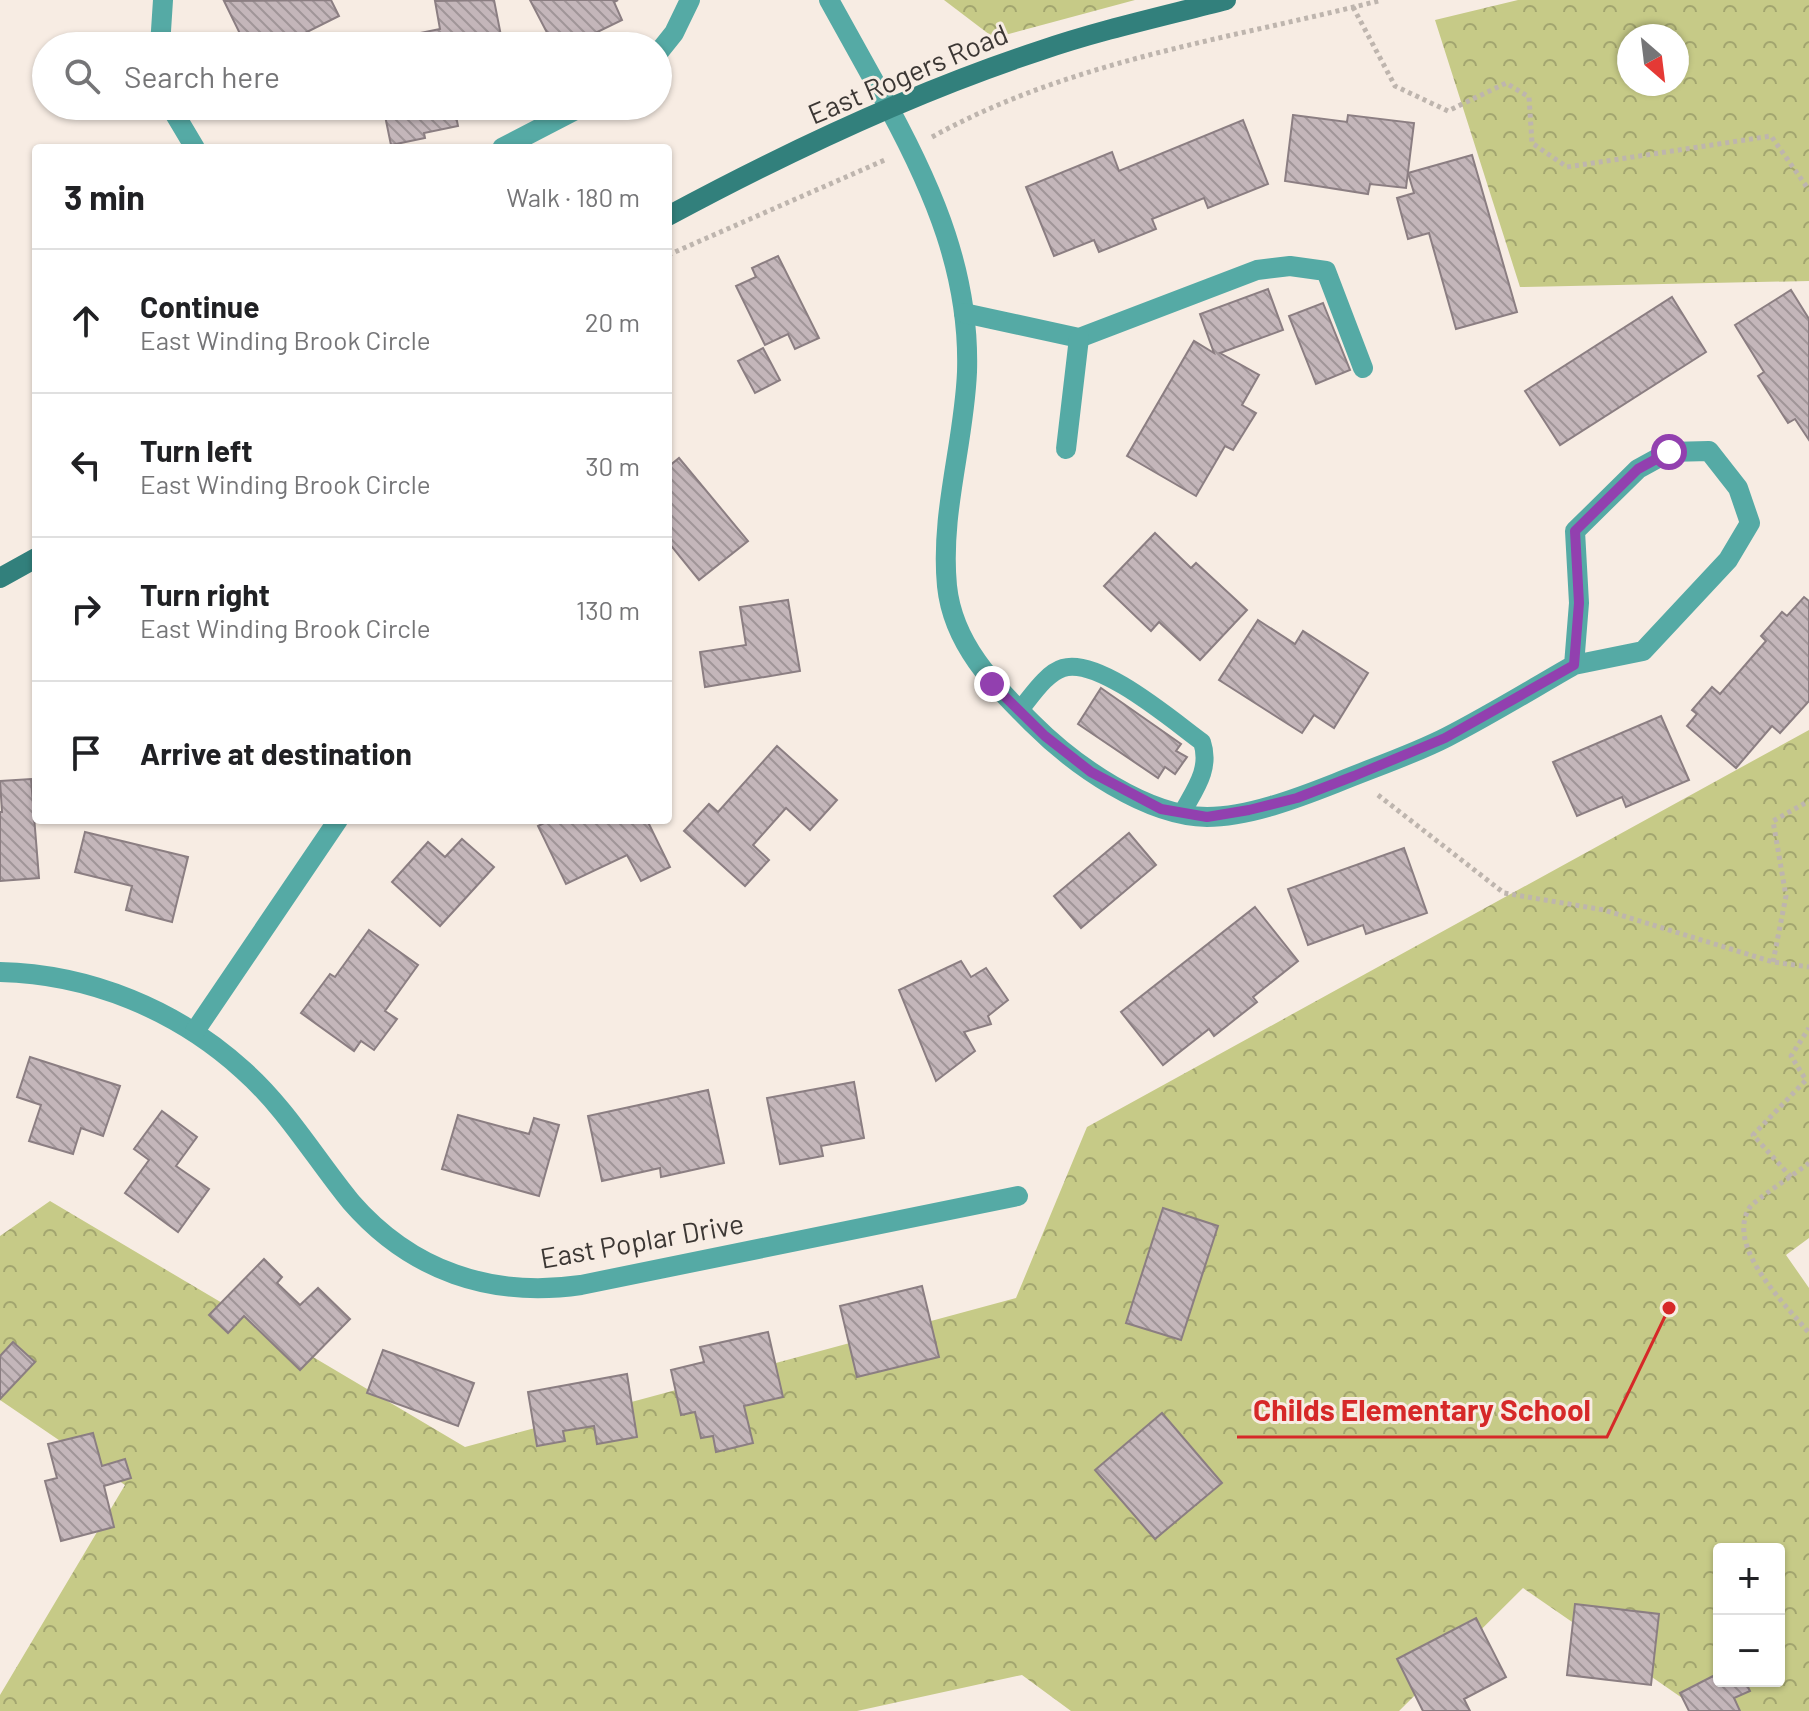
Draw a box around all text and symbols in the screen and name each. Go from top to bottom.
street label: East Rogers Road [803,16,1013,130]
north arrow [1617,24,1689,96]
search box [32,32,672,120]
icon: search [60,54,104,98]
text: Search here [124,58,280,94]
text: 3 min [64,176,145,217]
text: Walk · 180 m [506,181,640,212]
text: Continue [140,288,260,324]
icon: ahead [64,299,108,343]
text: 20 m [585,306,640,337]
text: East Winding Brook Circle [140,324,431,355]
text: Turn left [140,432,253,468]
route start [1651,434,1687,470]
icon: left [64,443,108,487]
text: 30 m [585,450,640,481]
text: East Winding Brook Circle [140,468,431,499]
text: Turn right [140,576,270,612]
icon: right [64,587,108,631]
text: 130 m [576,594,640,625]
text: East Winding Brook Circle [140,612,431,643]
route end [974,666,1010,702]
icon: arrive [64,731,108,775]
text: Arrive at destination [140,735,412,771]
street label: East Poplar Drive [537,1205,746,1275]
callout: Childs Elementary School [1237,1383,1607,1437]
text: Childs Elementary School [1253,1391,1591,1427]
map controls [1713,1543,1785,1687]
button: + [1713,1543,1785,1615]
button: − [1713,1615,1785,1687]

